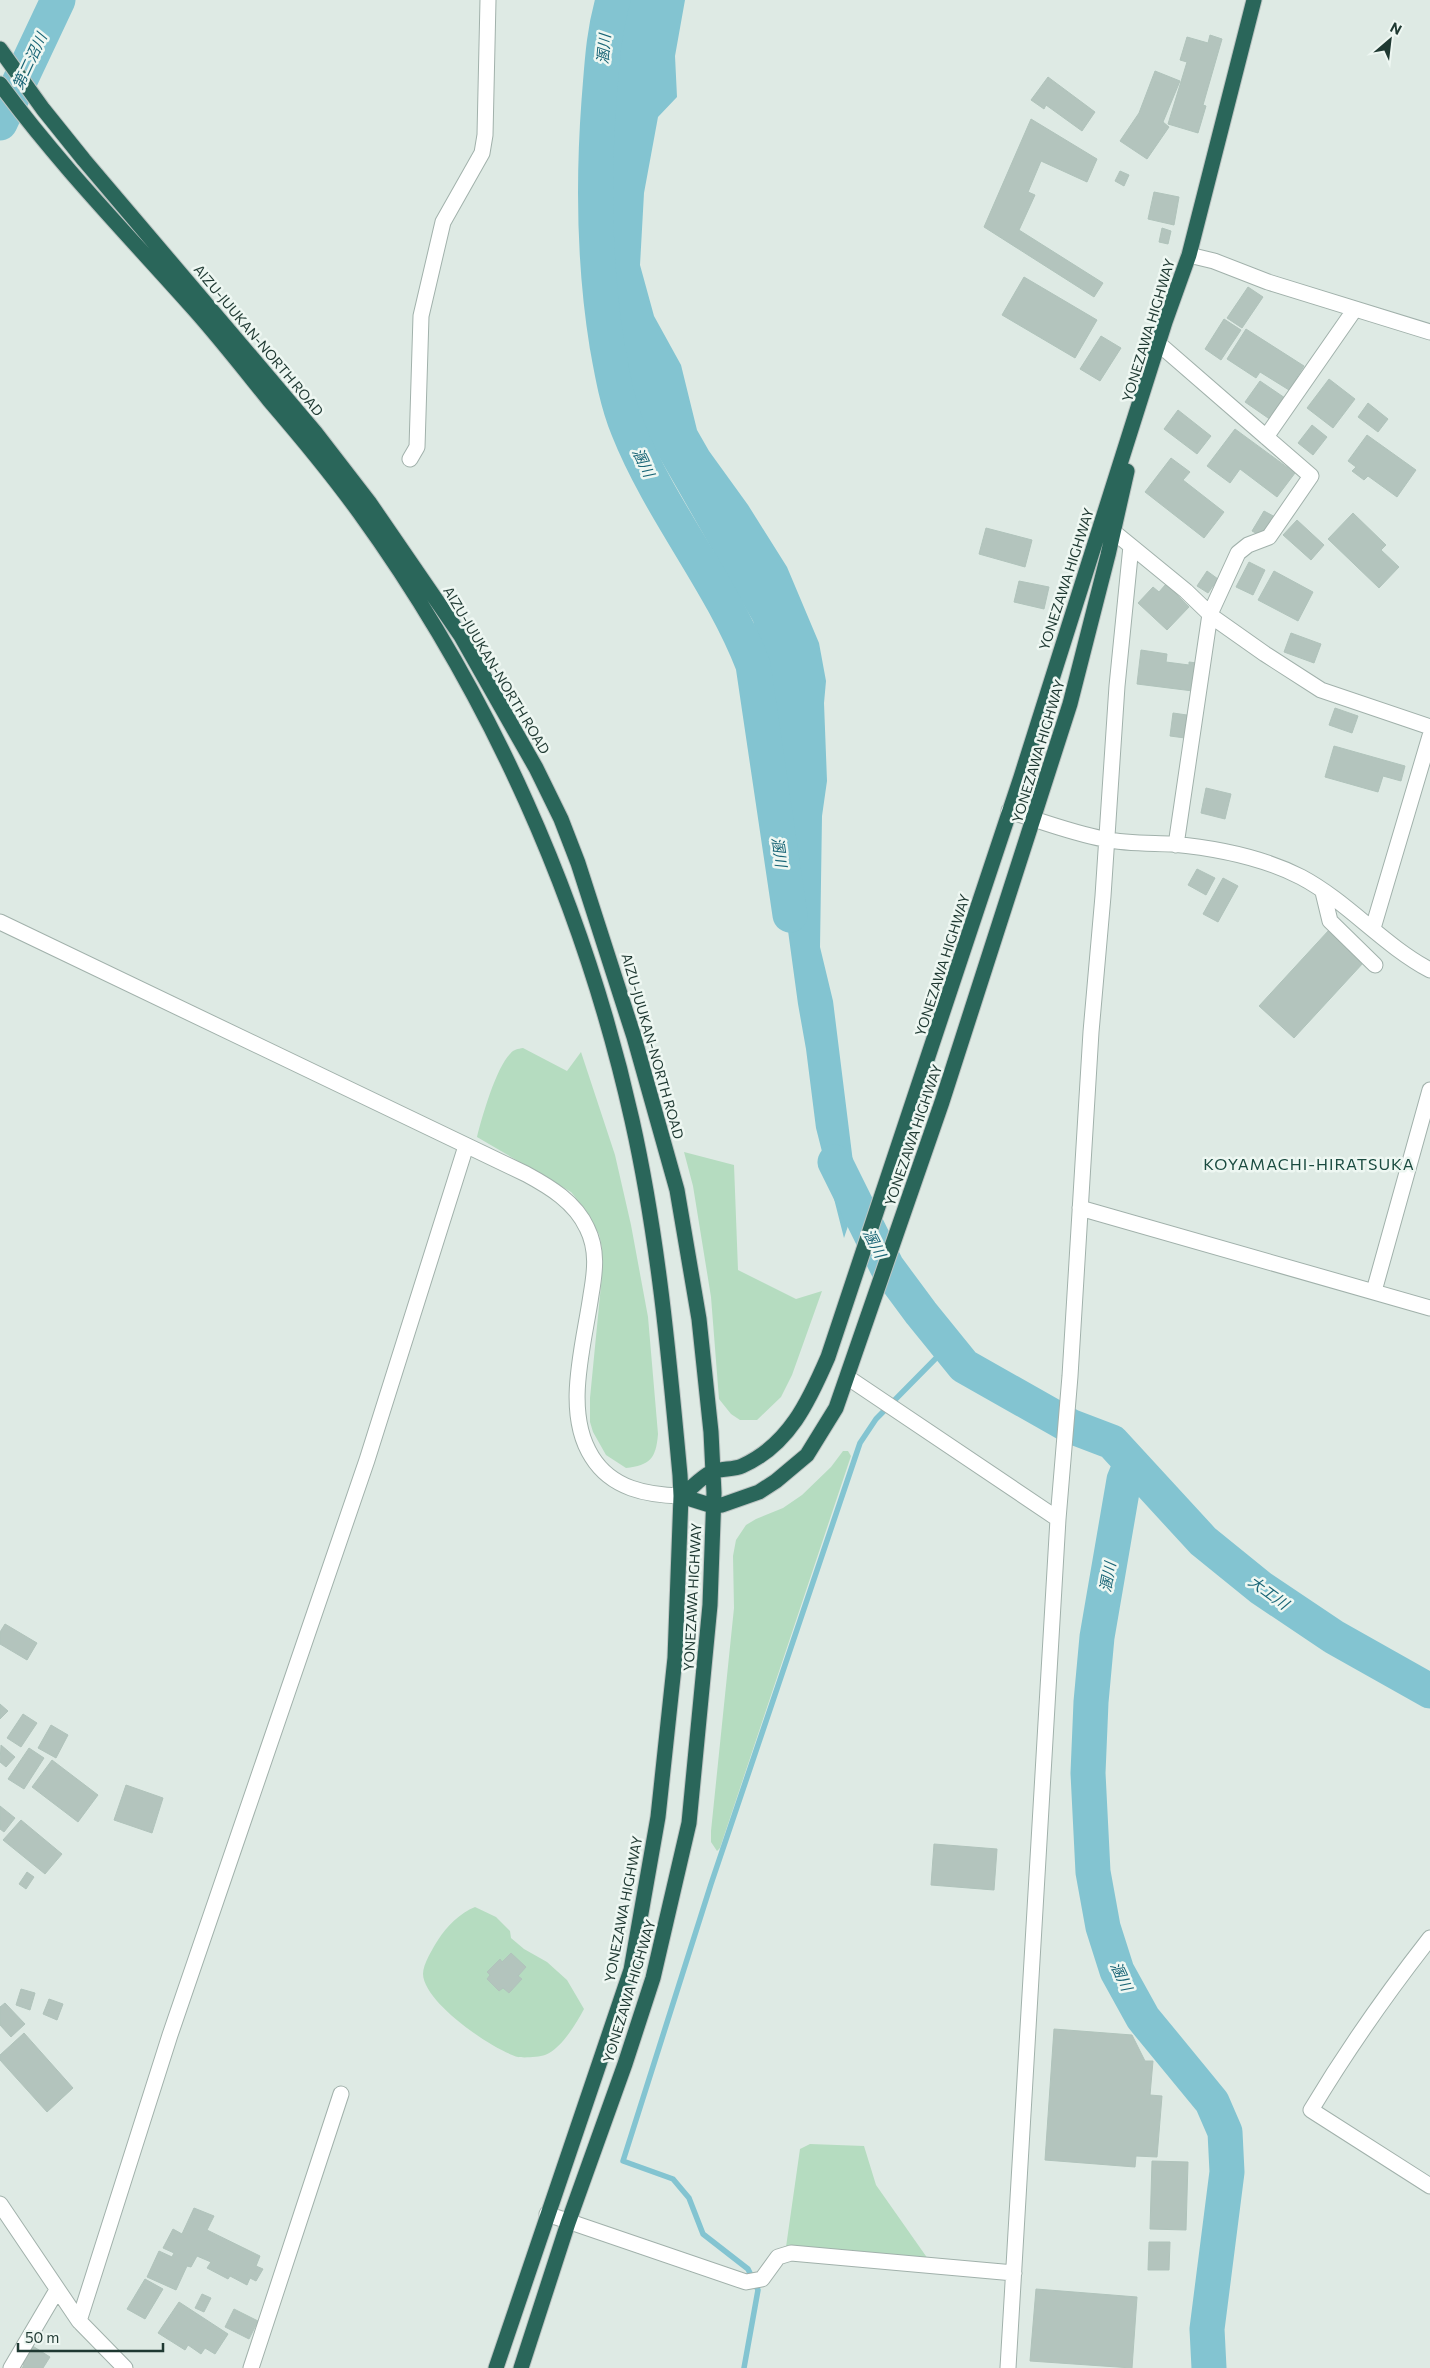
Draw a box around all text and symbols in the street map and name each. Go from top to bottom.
north arrow [1365,15,1415,65]
text: N [1388,18,1405,38]
water label: 第二沼川 [8,28,51,92]
water label: 溷川 [593,31,613,65]
street label: YONEZAWA HIGHWAY [1118,256,1178,404]
street label: AIZU-JUUKAN-NORTH ROAD [191,261,327,419]
water label: 溷川 [629,445,660,481]
street label: YONEZAWA HIGHWAY [1035,506,1097,652]
street label: AIZU-JUUKAN-NORTH ROAD [440,583,554,757]
street label: YONEZAWA HIGHWAY [1008,677,1068,825]
water label: 溷川 [769,836,791,870]
street label: YONEZAWA HIGHWAY [911,892,973,1038]
street label: AIZU-JUUKAN-NORTH ROAD [618,951,688,1141]
street label: YONEZAWA HIGHWAY [881,1062,945,1208]
district label: KOYAMACHI-HIRATSUKA [1203,1154,1415,1173]
water label: 溷川 [860,1226,891,1262]
street label: YONEZAWA HIGHWAY [680,1522,704,1672]
water label: 溷川 [1096,1559,1119,1593]
water label: 大工川 [1246,1571,1294,1614]
street label: YONEZAWA HIGHWAY [600,1834,646,1984]
street label: YONEZAWA HIGHWAY [599,1917,659,2065]
water label: 溷川 [1108,1959,1137,1995]
scale bar [18,2320,162,2352]
text: 50 m [25,2328,59,2346]

